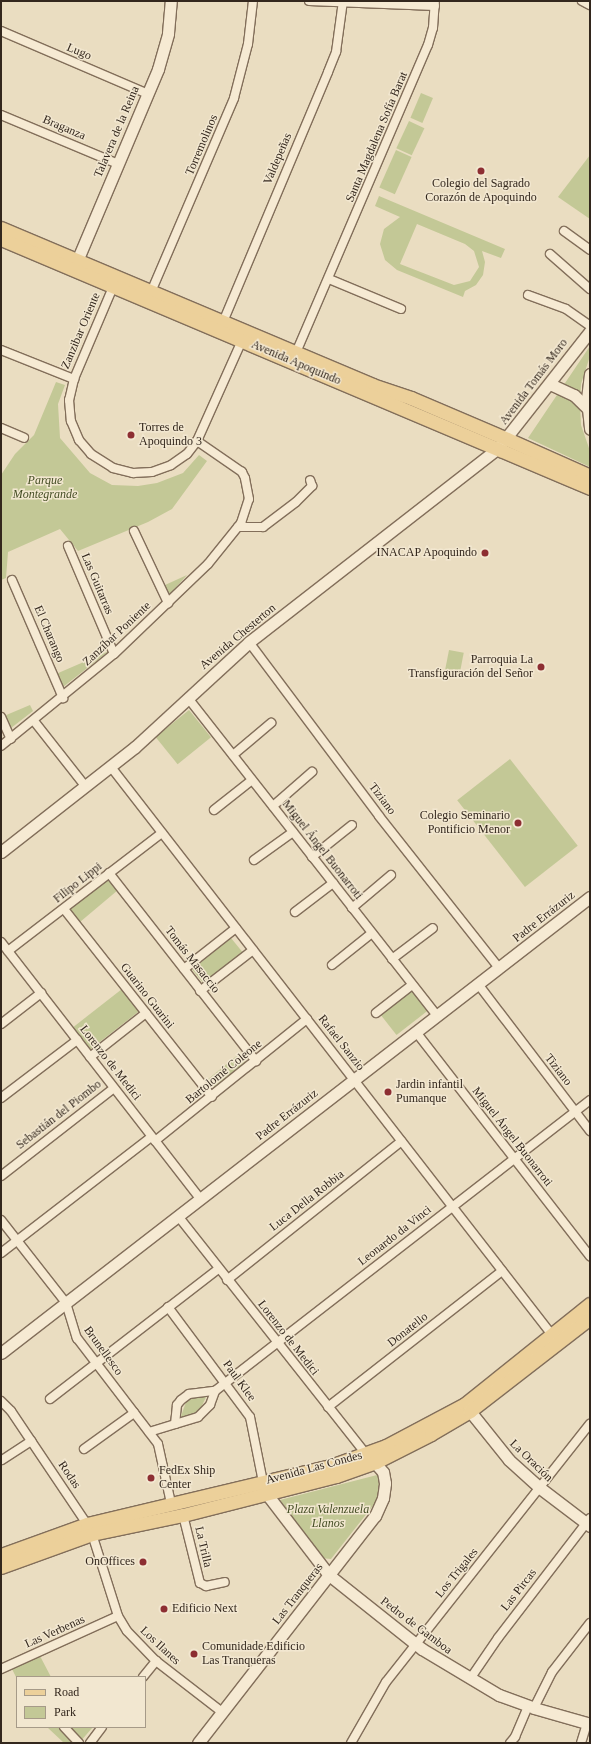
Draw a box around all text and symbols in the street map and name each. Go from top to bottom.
street label: Lugo [65,40,93,64]
street label: Santa Magdalena Sofía Barat [343,70,411,204]
street label: Talavera de la Reina [91,84,143,180]
street label: Braganza [40,113,88,143]
street label: Torremolinos [183,113,221,177]
street label: Valdepeñas [261,131,295,187]
marker: Colegio del Sagrado Corazón de Apoquindo [476,166,486,176]
place label: Colegio del Sagrado Corazón de Apoquindo [425,177,537,205]
street label: Zanzibar Oriente [58,291,104,371]
street label: Avenida Tomás Moro [497,336,571,428]
street label: Avenida Apoquindo [249,337,343,389]
place label: Torres de Apoquindo 3 [139,421,202,449]
marker: Torres de Apoquindo 3 [126,430,136,440]
park label: Parque Montegrande [13,474,77,502]
place label: INACAP Apoquindo [375,546,477,560]
marker: INACAP Apoquindo [480,548,490,558]
street label: Las Guitarras [78,551,116,617]
street label: Zanzíbar Poniente [80,599,154,669]
street label: Avenida Chesterton [197,601,279,673]
street label: El Charango [31,603,67,665]
place label: Parroquia La Transfiguración del Señor [408,653,533,681]
marker: Parroquia La Transfiguración del Señor [536,662,546,672]
street label: Tiziano [365,780,399,818]
street label: Miguel Ángel Buonarroti [279,798,365,902]
place label: Colegio Seminario Pontificio Menor [420,809,510,837]
marker: Colegio Seminario Pontificio Menor [513,818,523,828]
street label: Filipo Lippi [51,860,105,906]
street label: Padre Errázuriz [510,888,578,946]
street label: Tomás Masaccio [161,924,223,996]
street label: Guarino Guarini [117,960,177,1032]
street label: Rafael Sanzio [315,1012,367,1074]
street label: Lorenzo de Medici [76,1023,144,1103]
street label: Bartolomé Coleone [183,1037,265,1107]
street label: Tiziano [541,1051,575,1089]
street label: Sebastián del Piombo [14,1077,104,1153]
place label: Jardin infantil Pumanque [396,1078,463,1106]
street label: Miguel Ángel Buonarroti [469,1085,555,1189]
street label: Padre Errázuriz [253,1086,321,1144]
marker: Jardin infantil Pumanque [383,1087,393,1097]
street label: Luca Della Robbia [267,1167,347,1235]
street label: Leonardo da Vinci [355,1203,435,1269]
street label: Lorenzo de Medici [254,1298,322,1378]
street label: Donatello [385,1310,431,1350]
street label: Brunellesco [80,1324,126,1378]
street label: Paul Klee [219,1358,259,1404]
street label: La Oración [506,1437,556,1485]
street label: Avenida Las Condes [264,1448,364,1488]
street label: Rodas [55,1459,83,1491]
place label: FedEx Ship Center [159,1464,215,1492]
marker: FedEx Ship Center [146,1473,156,1483]
park label: Plaza Valenzuela Llanos [287,1503,369,1531]
street label: La Trilla [191,1525,215,1569]
street label: Los Trigales [433,1545,481,1601]
place label: OnOffices [85,1555,135,1569]
marker: OnOffices [138,1557,148,1567]
street label: Las Tranqueras [270,1560,326,1628]
street label: Las Pircas [498,1566,540,1614]
street label: Pedro de Gamboa [377,1594,455,1658]
place label: Edificio Next [172,1602,237,1616]
marker: Edificio Next [159,1604,169,1614]
street label: Las Verbenas [23,1612,87,1652]
street label: Los Ilanes [137,1624,183,1668]
place label: Comunidade Edificio Las Tranqueras [202,1640,305,1668]
marker: Comunidade Edificio Las Tranqueras [189,1649,199,1659]
legend [16,1676,146,1728]
text: Road [54,1685,79,1699]
text: Park [54,1705,76,1719]

